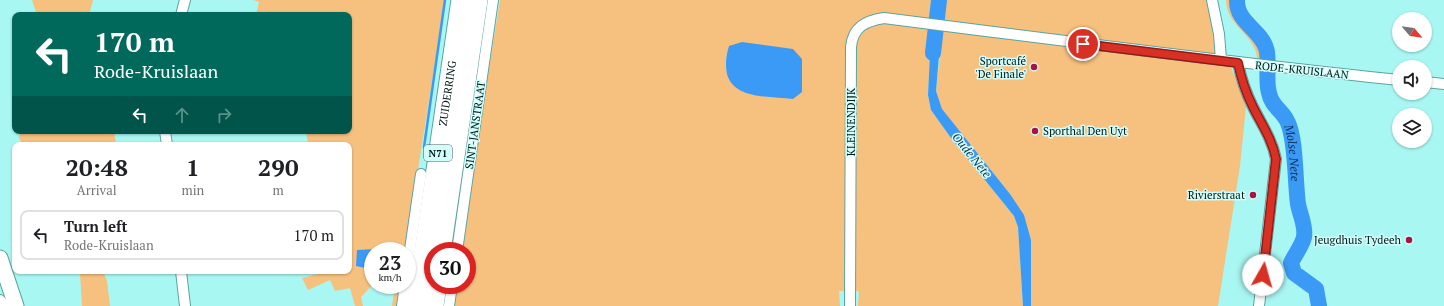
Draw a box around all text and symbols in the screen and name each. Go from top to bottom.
north arrow [1392,12,1432,52]
map controls [1392,12,1432,148]
text: 170 m [94,23,175,60]
pin [1066,27,1100,61]
icon: left [28,28,80,80]
icon: arrive [1072,33,1094,55]
place label: Sportcafé 'De Finale' [975,54,1026,81]
street label: RODE-KRUISLAAN [1254,58,1350,82]
text: Rode-Kruislaan [94,59,218,83]
street label: ZUIDERRING [436,59,459,127]
button: sound [1392,60,1432,100]
marker: Sportcafé 'De Finale' [1029,62,1039,72]
street label: SINT-JANSTRAAT [462,80,488,170]
street label: KLEINENDIJK [844,87,858,156]
icon: left [129,104,151,126]
icon: ahead [171,104,193,126]
icon: right [213,104,235,126]
button: layers [1392,108,1432,148]
water label: Molse Nete [1281,122,1304,182]
place label: Sporthal Den Uyt [1043,124,1127,138]
marker: Sporthal Den Uyt [1030,126,1040,136]
water label: Oude Nete [949,129,995,181]
road number: N71 [424,145,452,161]
text: 20:48 [65,151,128,183]
text: 1 [186,151,200,183]
text: 290 [258,151,298,183]
text: Arrival [77,181,117,199]
text: min [181,181,204,199]
text: m [273,181,284,199]
place label: Rivierstraat [1188,188,1245,202]
marker: Rivierstraat [1248,190,1258,200]
text: Turn left [64,216,128,236]
icon: left [30,224,52,246]
text: 170 m [293,225,334,245]
place label: Jeugdhuis Tydeeh [1314,233,1402,247]
marker: Jeugdhuis Tydeeh [1404,235,1414,245]
text: Rode-Kruislaan [64,236,154,254]
speed limit sign: 30 [424,242,476,294]
text: 23 [379,249,401,276]
position arrow [1242,254,1284,296]
text: km/h [378,271,402,284]

